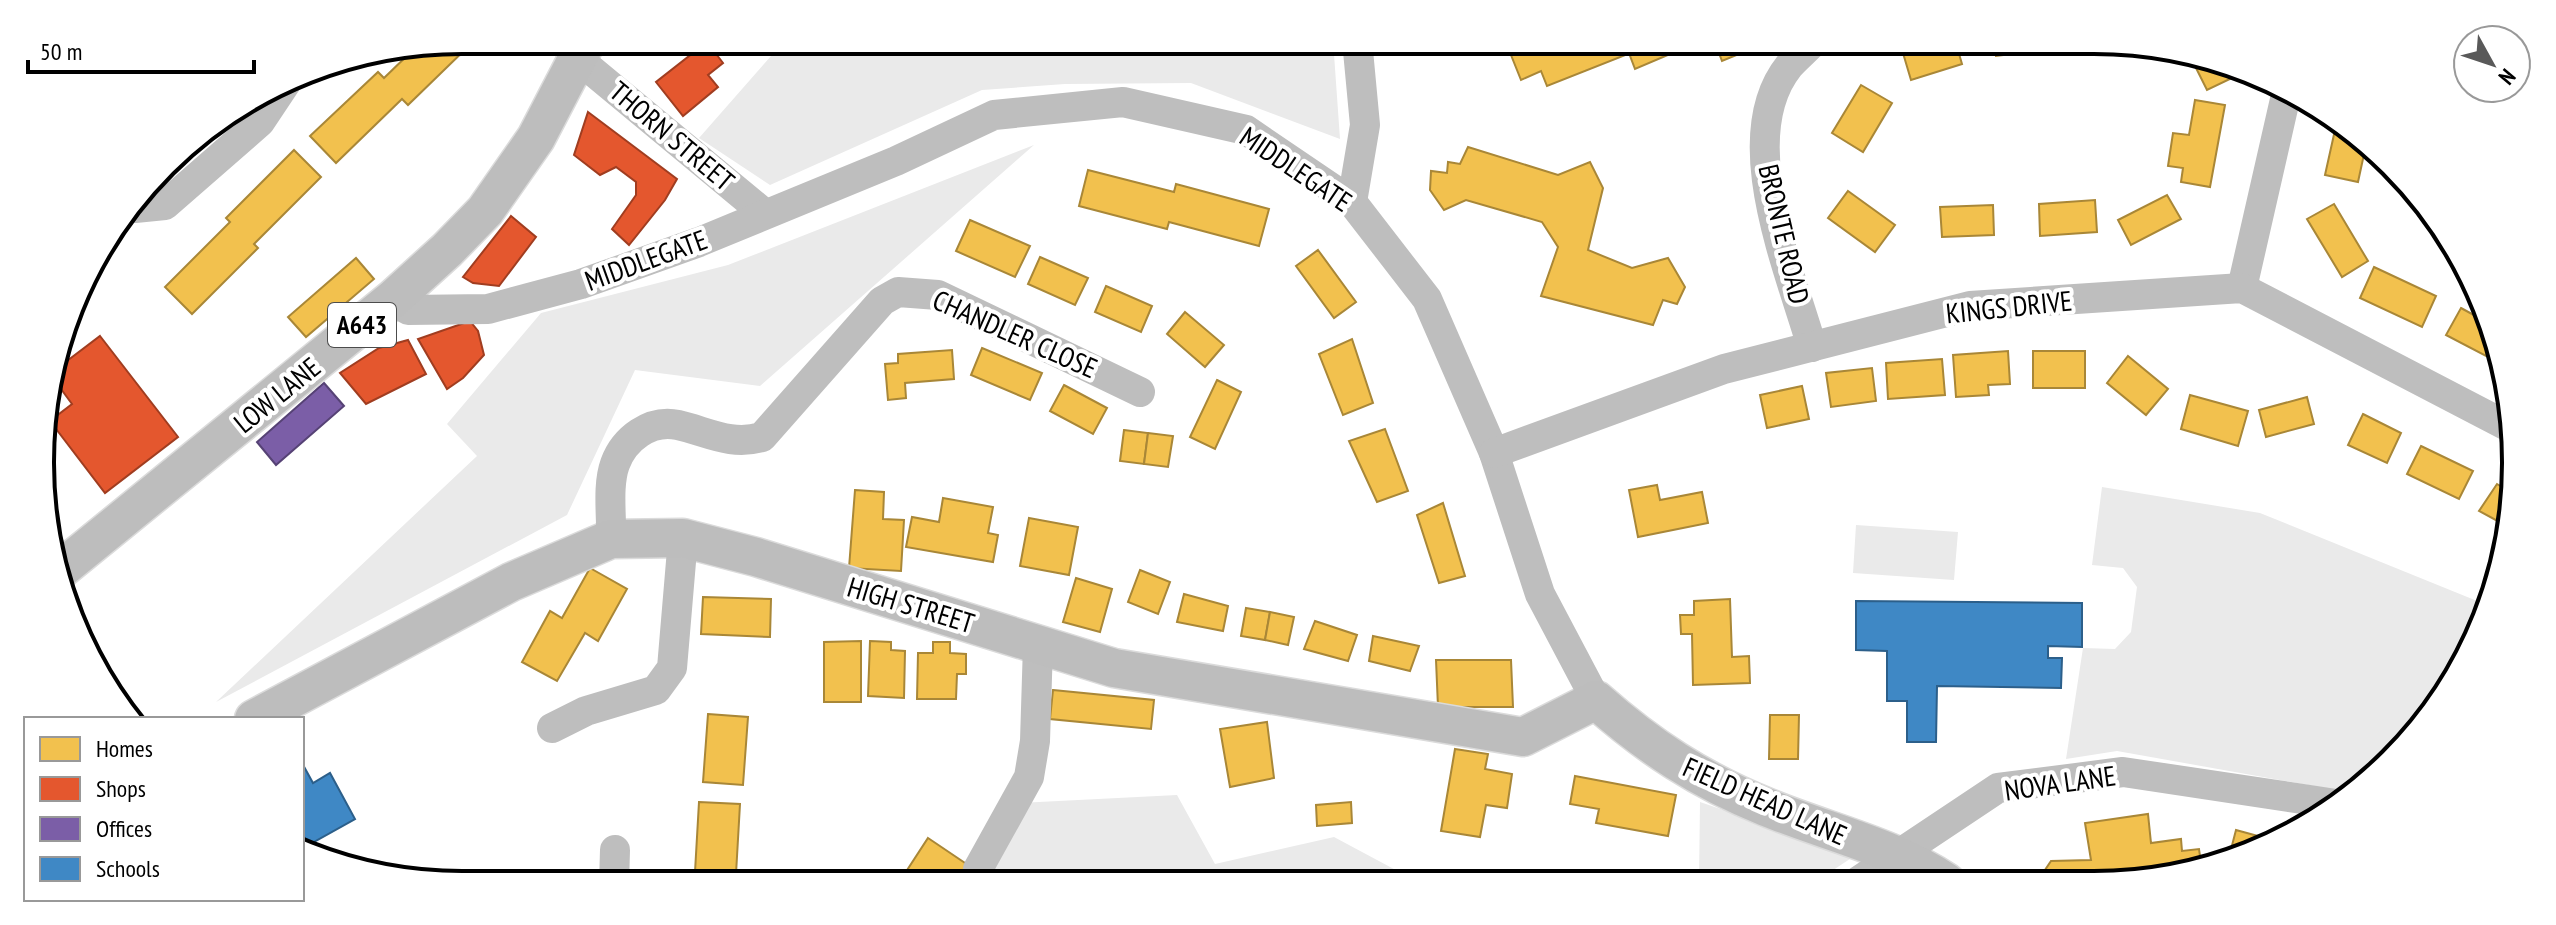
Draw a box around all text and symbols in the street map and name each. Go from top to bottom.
scale bar [28,24,254,74]
north arrow [2452,24,2532,104]
text: 50 m [40,36,82,67]
text: N [2493,63,2522,90]
street label: THORN STREET [602,73,743,199]
street label: MIDDLEGATE [1233,118,1359,220]
street label: BRONTE ROAD [1750,160,1819,307]
street label: MIDDLEGATE [580,220,712,299]
street label: CHANDLER CLOSE [927,281,1103,386]
street label: KINGS DRIVE [1944,281,2074,332]
road number: A643 [328,303,396,347]
street label: LOW LANE [226,348,328,441]
street label: HIGH STREET [843,568,980,641]
legend [24,717,304,901]
text: Homes [96,733,153,764]
street label: FIELD HEAD LANE [1678,748,1853,853]
street label: NOVA LANE [2002,756,2118,809]
text: Shops [96,773,146,804]
text: Offices [96,813,152,844]
text: Schools [96,853,160,884]

